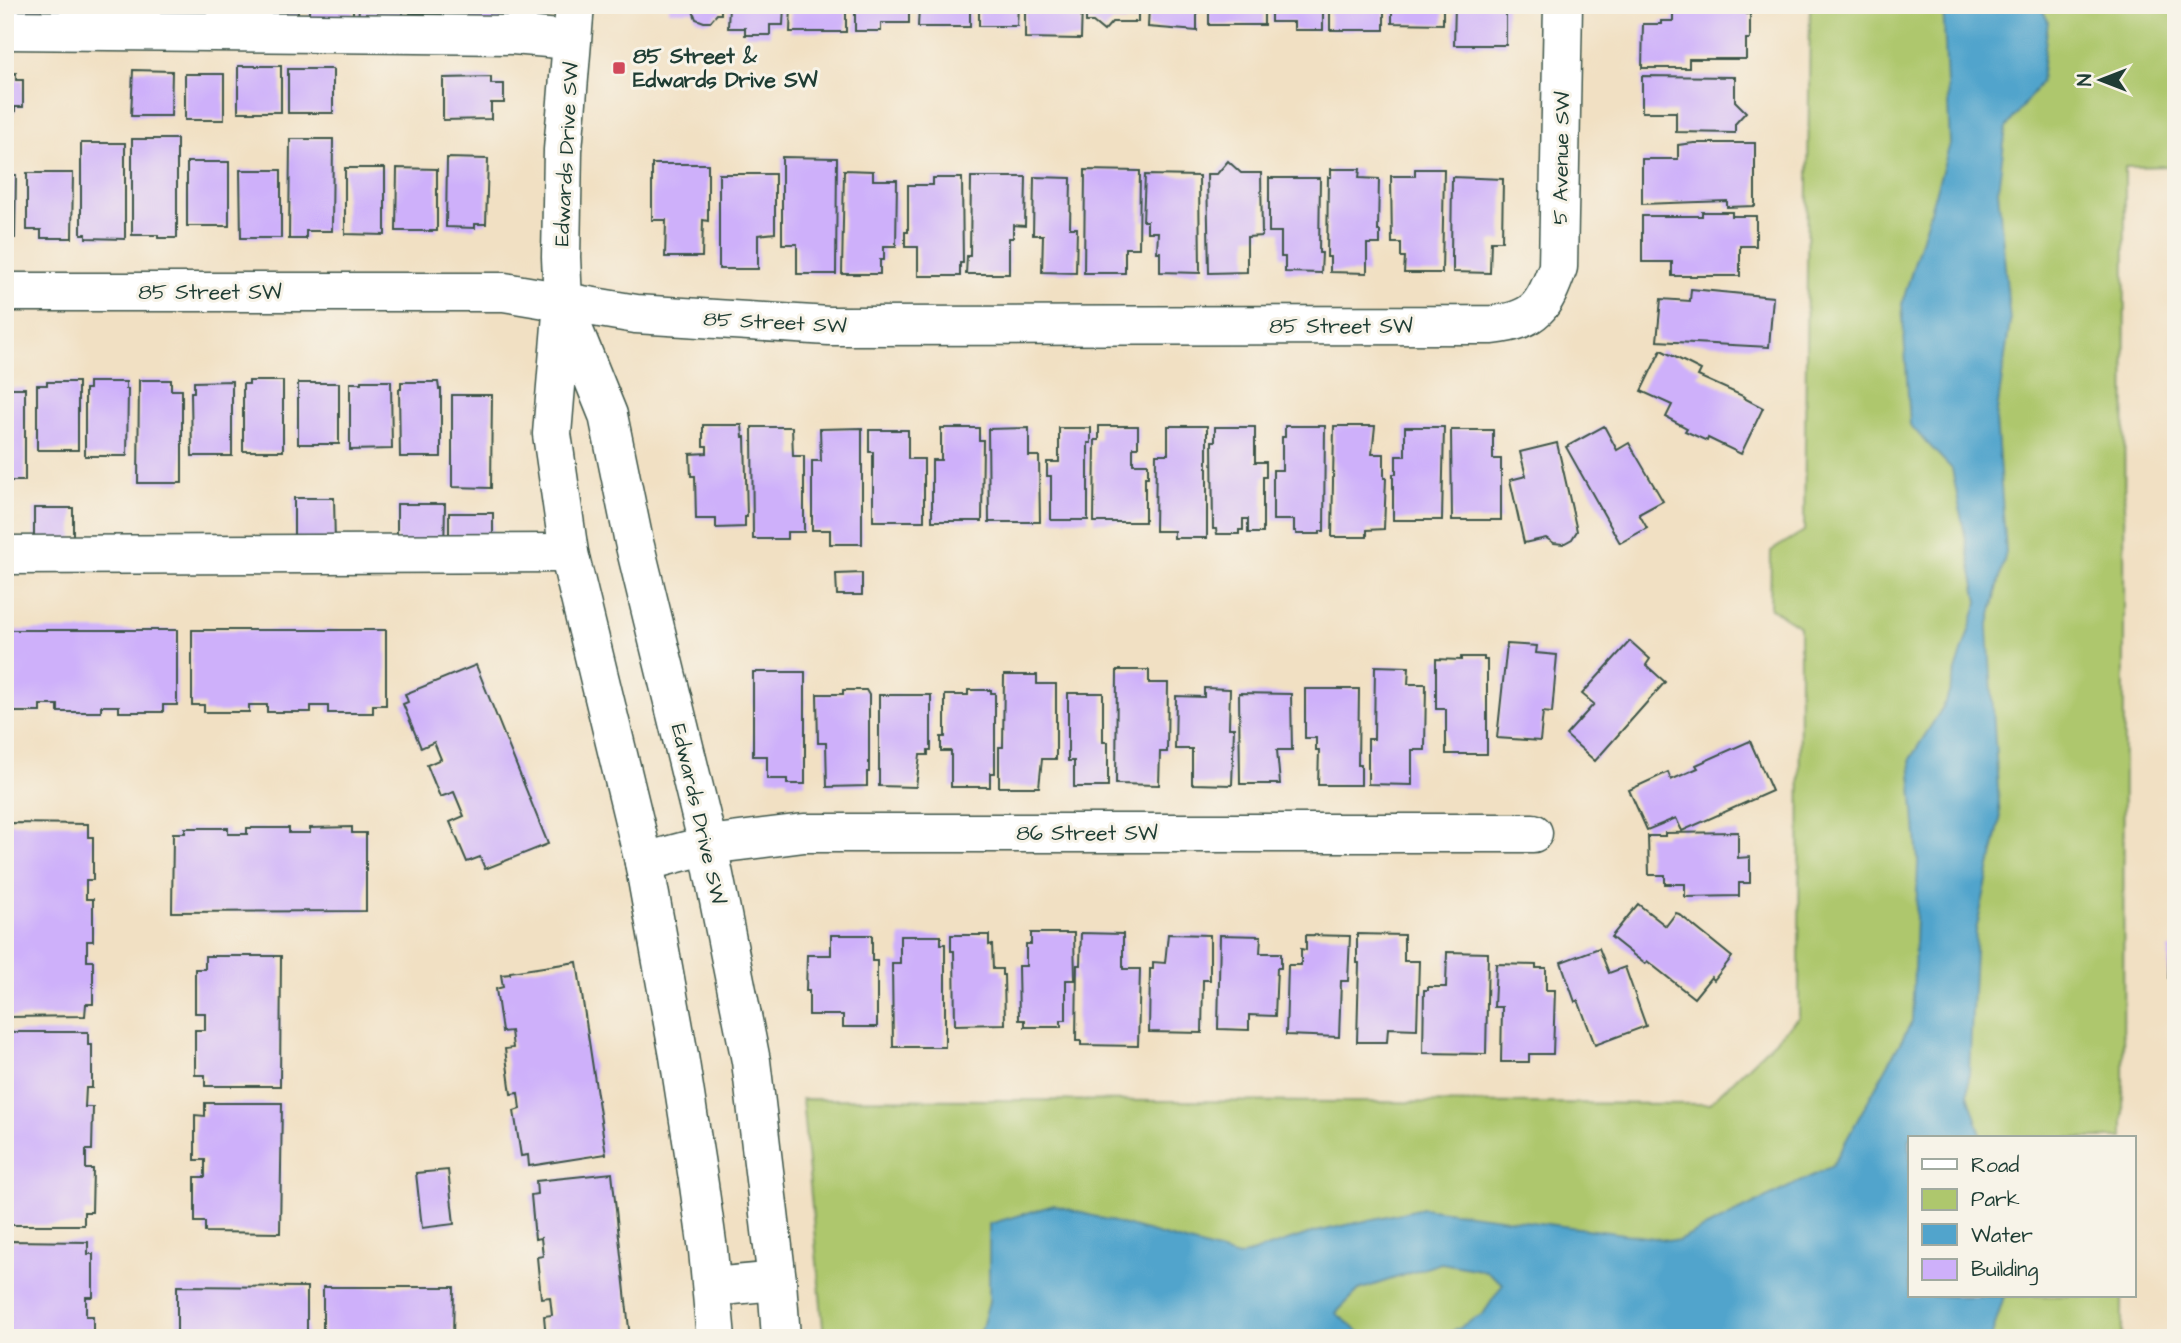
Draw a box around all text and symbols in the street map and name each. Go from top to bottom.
place label: 85 Street & Edwards Drive SW [633,42,818,95]
north arrow [2066,46,2136,116]
marker: 85 Street & Edwards Drive SW [611,60,627,76]
street label: Edwards Drive SW [547,61,586,247]
text: N [2072,74,2099,86]
street label: 5 Avenue SW [1546,91,1577,225]
street label: 85 Street SW [138,278,282,307]
street label: 85 Street SW [703,304,848,341]
street label: 85 Street SW [1269,312,1413,341]
street label: Edwards Drive SW [664,721,733,907]
street label: 86 Street SW [1016,819,1158,848]
legend [1908,1136,2136,1298]
text: Road [1971,1151,2019,1180]
text: Park [1971,1185,2020,1214]
text: Water [1971,1221,2033,1250]
text: Building [1971,1255,2039,1286]

